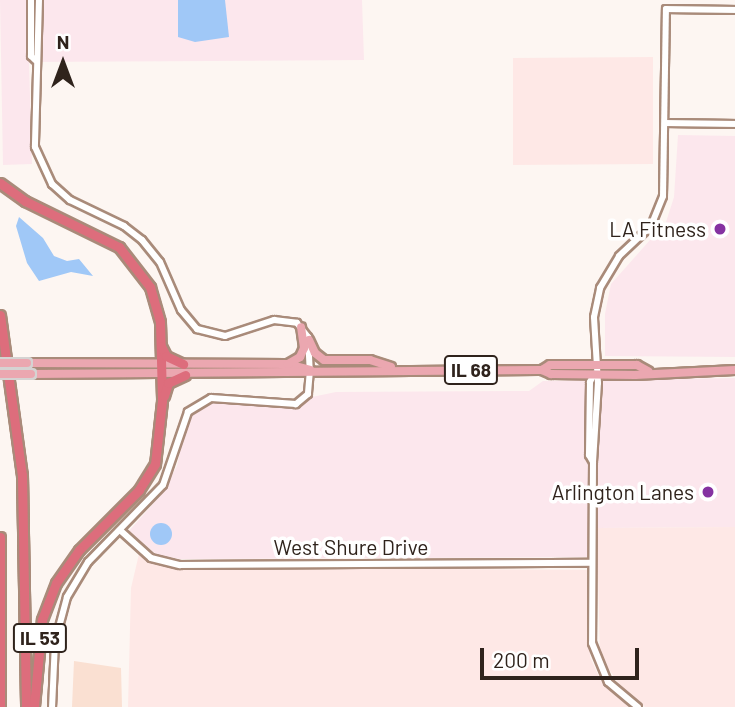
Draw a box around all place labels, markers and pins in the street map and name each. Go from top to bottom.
place label: LA Fitness [609,216,706,242]
marker: LA Fitness [712,221,728,237]
place label: Arlington Lanes [552,479,694,505]
marker: Arlington Lanes [700,484,716,500]

